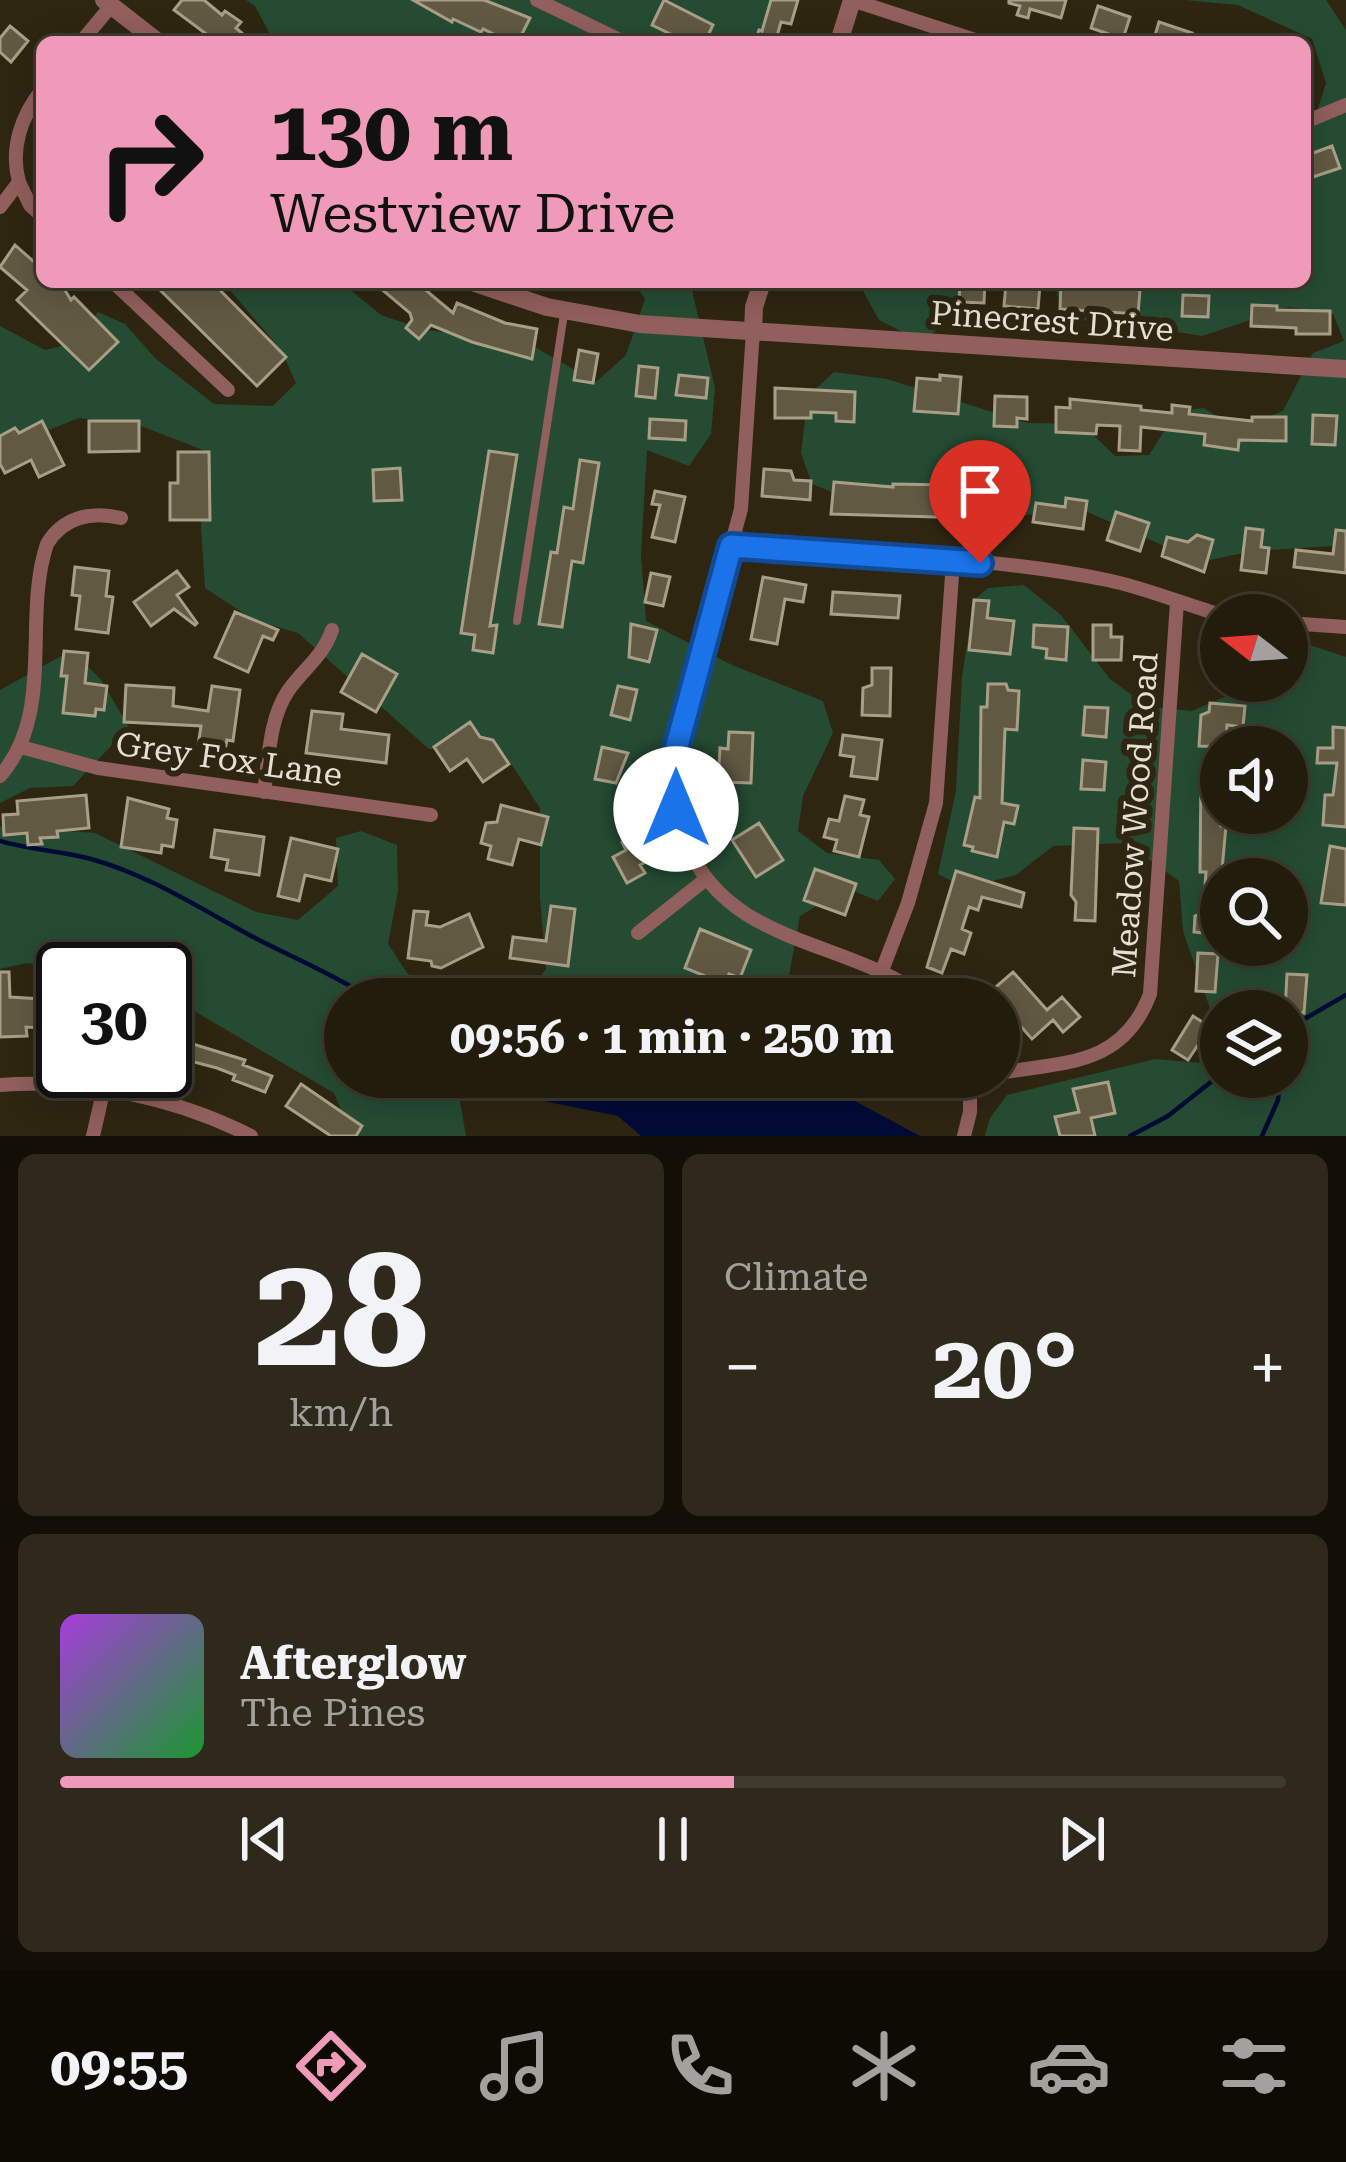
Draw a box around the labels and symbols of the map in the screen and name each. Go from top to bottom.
street label: Pinecrest Drive [929,293,1175,349]
pin [929,440,1031,563]
north arrow [1200,594,1308,702]
street label: Meadow Wood Road [1104,651,1166,979]
street label: Grey Fox Lane [113,724,345,794]
position arrow [613,746,739,872]
speed limit sign: 30 [36,942,192,1098]

